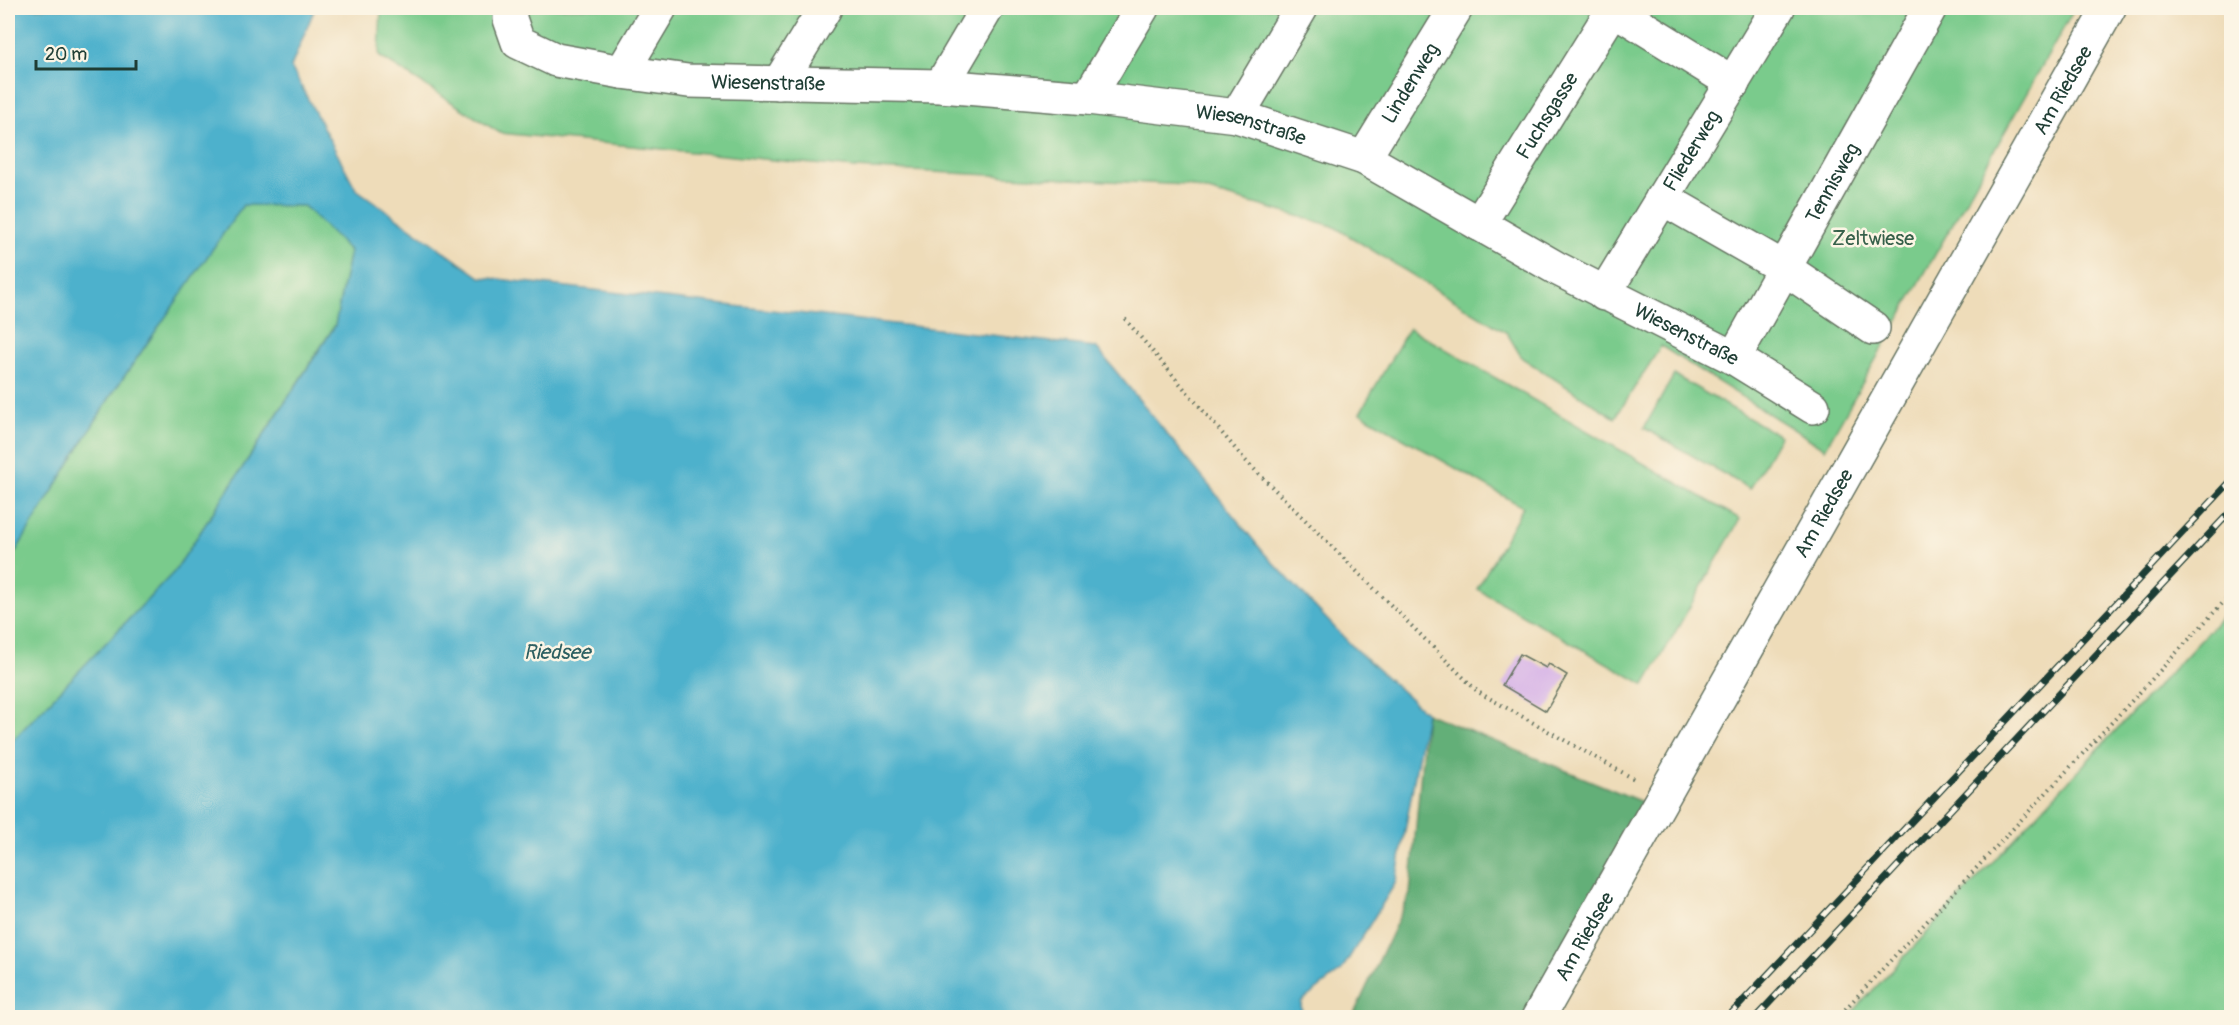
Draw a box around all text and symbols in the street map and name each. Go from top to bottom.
scale bar [36,33,136,71]
street label: Lindenweg [1376,38,1445,128]
street label: Am Riedsee [2028,41,2098,139]
text: 20 m [45,43,87,66]
street label: Fuchsgasse [1511,68,1584,164]
street label: Wiesenstraße [711,69,825,97]
street label: Wiesenstraße [1194,99,1310,151]
street label: Fliederweg [1657,105,1726,196]
street label: Tennisweg [1800,138,1865,227]
park label: Zeltwiese [1832,226,1914,251]
street label: Wiesenstraße [1630,298,1743,371]
street label: Am Riedsee [1789,464,1859,562]
water label: Riedsee [524,639,593,666]
street label: Am Riedsee [1550,887,1620,985]

